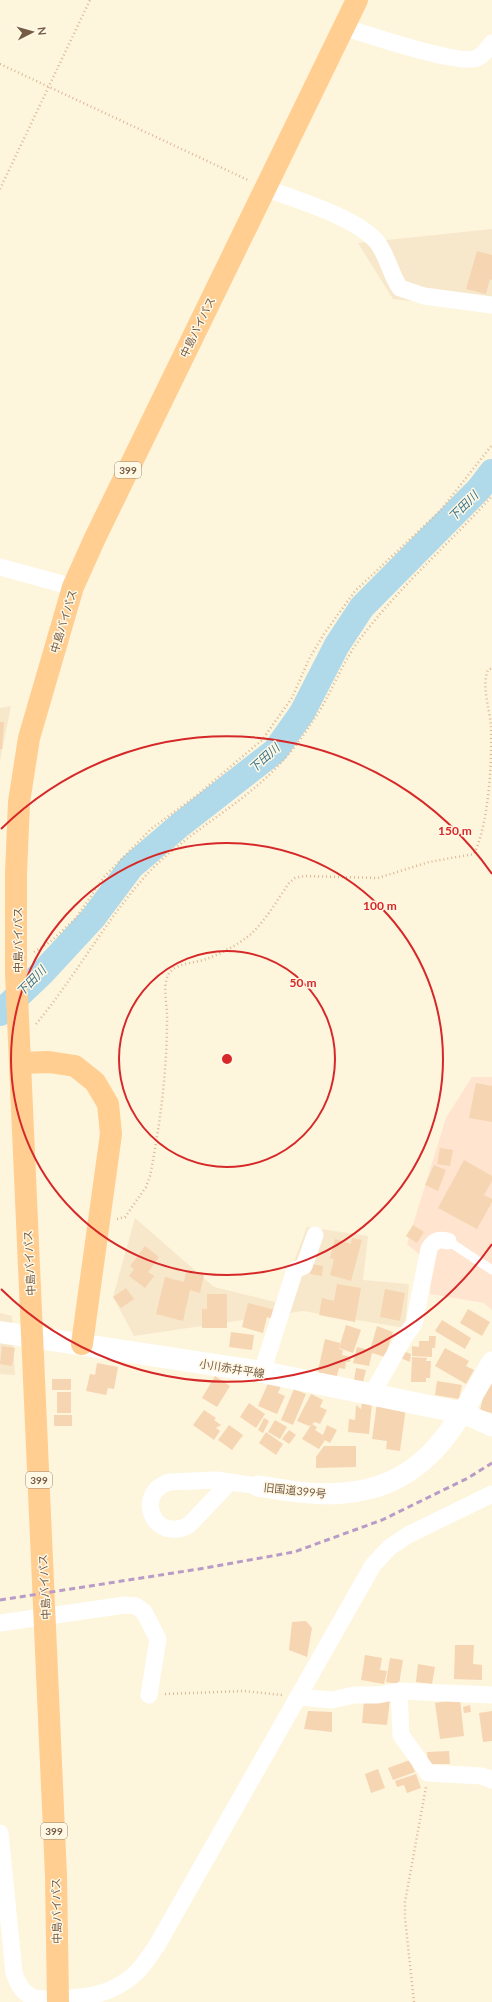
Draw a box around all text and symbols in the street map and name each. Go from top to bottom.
north arrow [12,12,52,52]
text: N [36,26,49,36]
street label: 中島バイパス [177,295,217,359]
road number: 399 [115,462,141,478]
water label: 下田川 [445,487,482,524]
street label: 中島バイパス [47,588,79,654]
water label: 下田川 [246,739,284,776]
text: 150 m [438,823,472,838]
text: 100 m [363,898,397,913]
street label: 中島バイパス [11,907,24,973]
water label: 下田川 [13,961,50,999]
text: 50 m [290,975,316,990]
centre of rings [220,1052,234,1066]
street label: 中島バイパス [21,1230,37,1296]
street label: 小川赤井平線 [198,1356,266,1380]
road number: 399 [26,1472,52,1488]
street label: 旧国道399号 [263,1480,327,1500]
street label: 中島バイパス [36,1554,52,1620]
road number: 399 [41,1823,67,1839]
street label: 中島バイパス [49,1878,63,1944]

